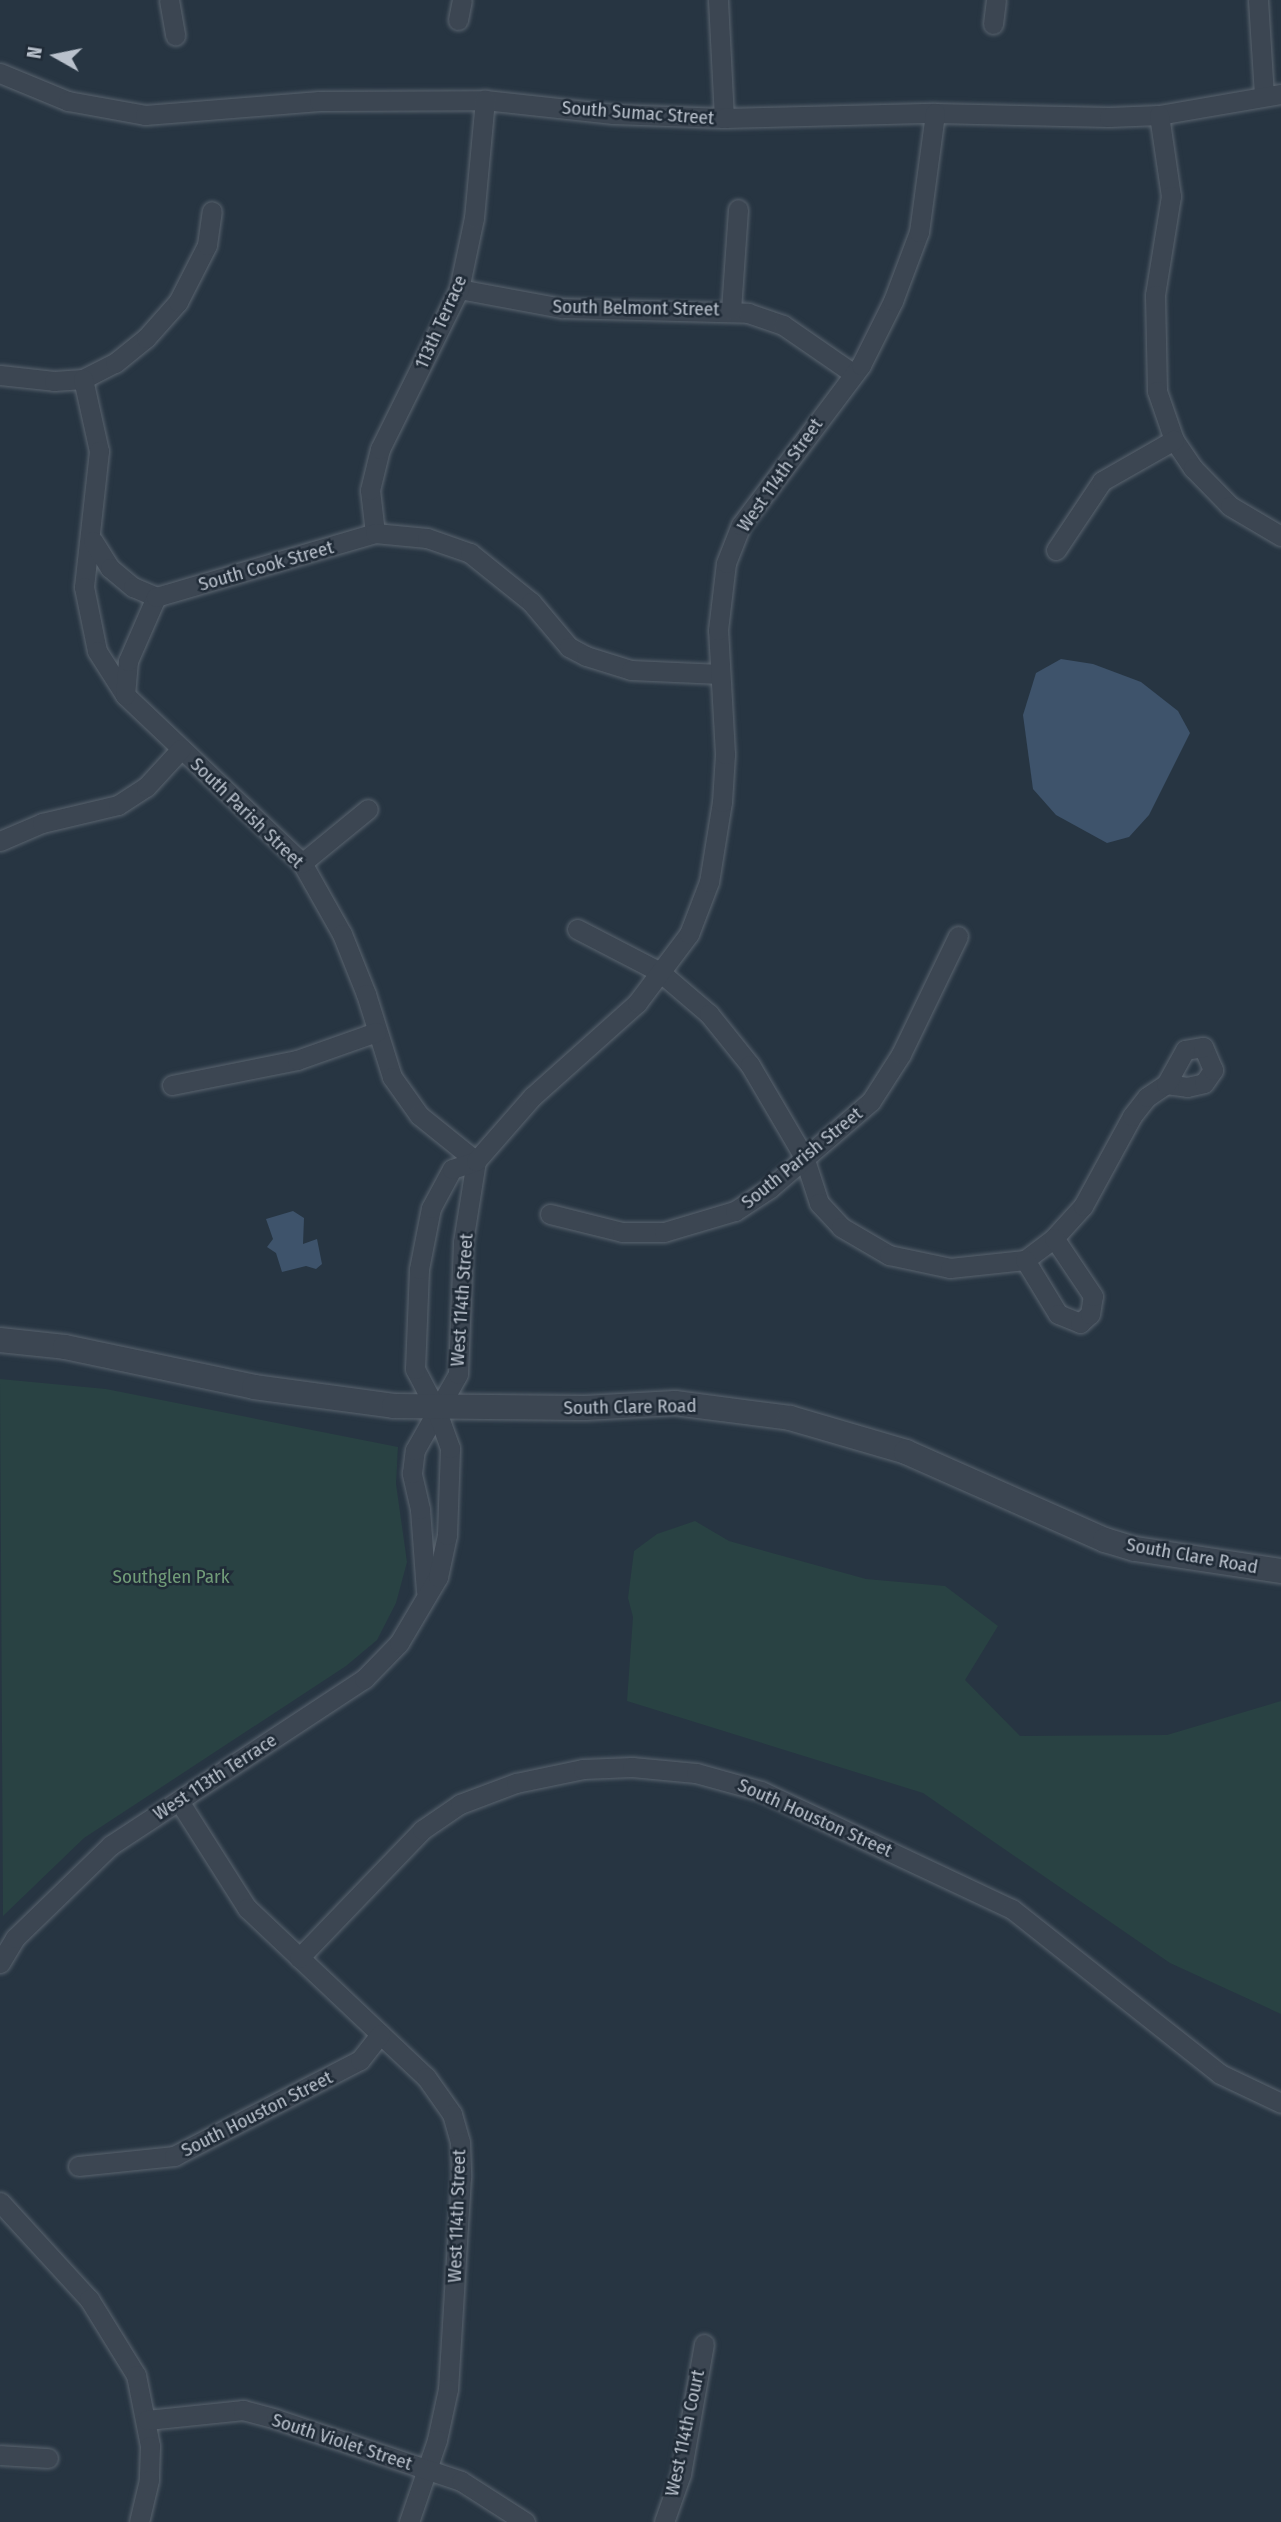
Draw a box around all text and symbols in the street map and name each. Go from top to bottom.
north arrow [21,21,91,91]
text: N [23,45,47,60]
street label: South Sumac Street [561,96,715,130]
street label: 113th Terrace [410,272,472,372]
street label: South Belmont Street [552,295,720,321]
street label: West 114th Street [732,414,828,536]
street label: South Cook Street [196,536,336,596]
street label: South Parish Street [185,753,309,873]
street label: South Parish Street [737,1102,867,1214]
street label: West 114th Street [446,1233,478,1367]
street label: South Clare Road [563,1394,697,1420]
street label: South Clare Road [1124,1533,1260,1579]
park label: Southglen Park [112,1566,230,1588]
street label: West 113th Terrace [149,1729,281,1825]
street label: South Houston Street [734,1774,896,1862]
street label: South Houston Street [178,2066,336,2162]
street label: West 114th Street [443,2149,471,2283]
street label: West 114th Court [660,2368,710,2498]
street label: South Violet Street [269,2409,415,2475]

